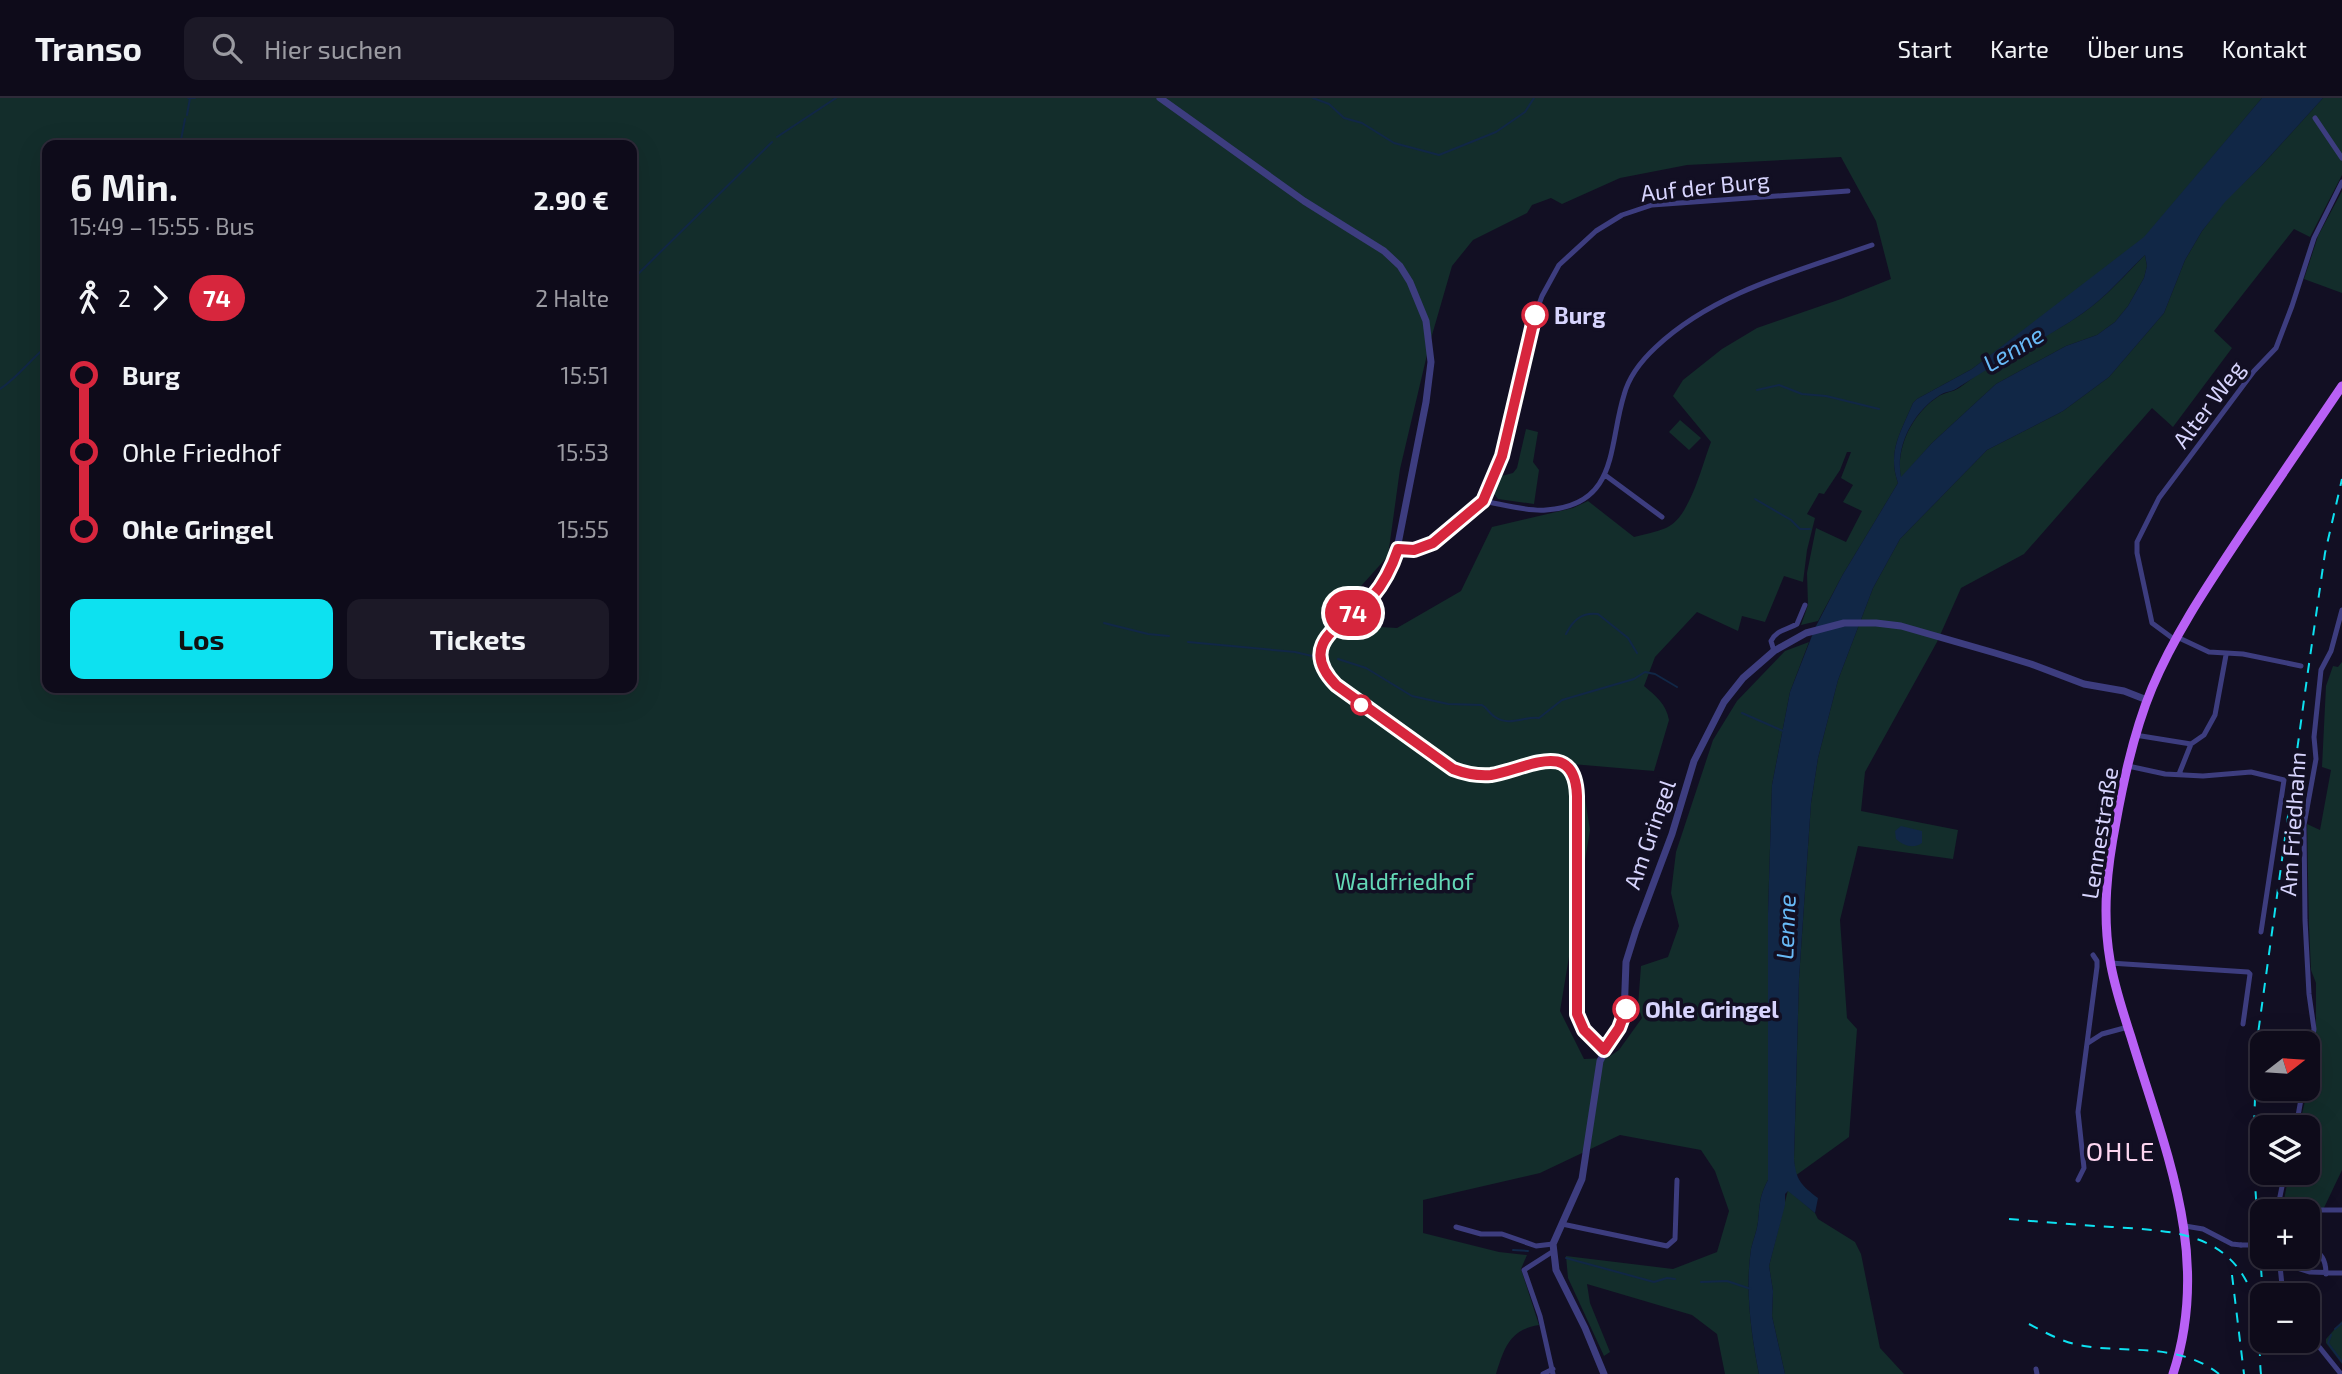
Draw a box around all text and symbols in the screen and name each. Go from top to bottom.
search box [184,17,674,80]
text: Transo [35,28,142,68]
icon: search [208,29,246,67]
text: Hier suchen [264,33,402,64]
text: Start [1898,34,1952,63]
text: Karte [1990,34,2049,63]
text: Über uns [2087,34,2184,63]
text: Kontakt [2222,34,2307,63]
text: 6 Min. [70,163,178,209]
street label: Auf der Burg [1639,165,1771,207]
text: 2.90 € [533,184,609,215]
text: 15:49 – 15:55 · Bus [70,212,254,240]
icon: walk [70,279,108,317]
icon: forward [141,279,179,317]
text: 74 [203,283,231,312]
text: 2 [118,284,131,312]
text: 2 Halte [535,284,609,312]
place label: Burg [1554,301,1606,329]
marker: Burg [1522,302,1548,328]
water label: Lenne [1977,319,2049,377]
street label: Alter Weg [2166,355,2250,453]
text: Burg [122,359,180,390]
text: 15:51 [561,361,609,389]
text: Ohle Friedhof [122,436,281,467]
text: 15:53 [557,438,609,466]
text: Ohle Gringel [122,513,273,544]
text: 15:55 [557,515,609,543]
line badge: 74 [1322,590,1384,636]
text: 74 [1339,598,1367,627]
button: Los [70,599,333,679]
button: Tickets [347,599,609,679]
unlabelled marker [1351,695,1371,715]
street label: Am Friedhahn [2273,751,2311,897]
street label: Lennestraße [2075,765,2123,901]
street label: Am Gringel [1617,775,1681,893]
park label: Waldfriedhof [1335,867,1475,895]
water label: Lenne [1769,894,1801,960]
place label: Ohle Gringel [1645,995,1779,1023]
marker: Ohle Gringel [1613,996,1639,1022]
north arrow [2250,1031,2320,1101]
map controls [2250,1031,2320,1353]
button: layers [2250,1115,2320,1185]
district label: OHLE [2086,1135,2156,1166]
button: + [2250,1199,2320,1269]
button: − [2250,1283,2320,1353]

